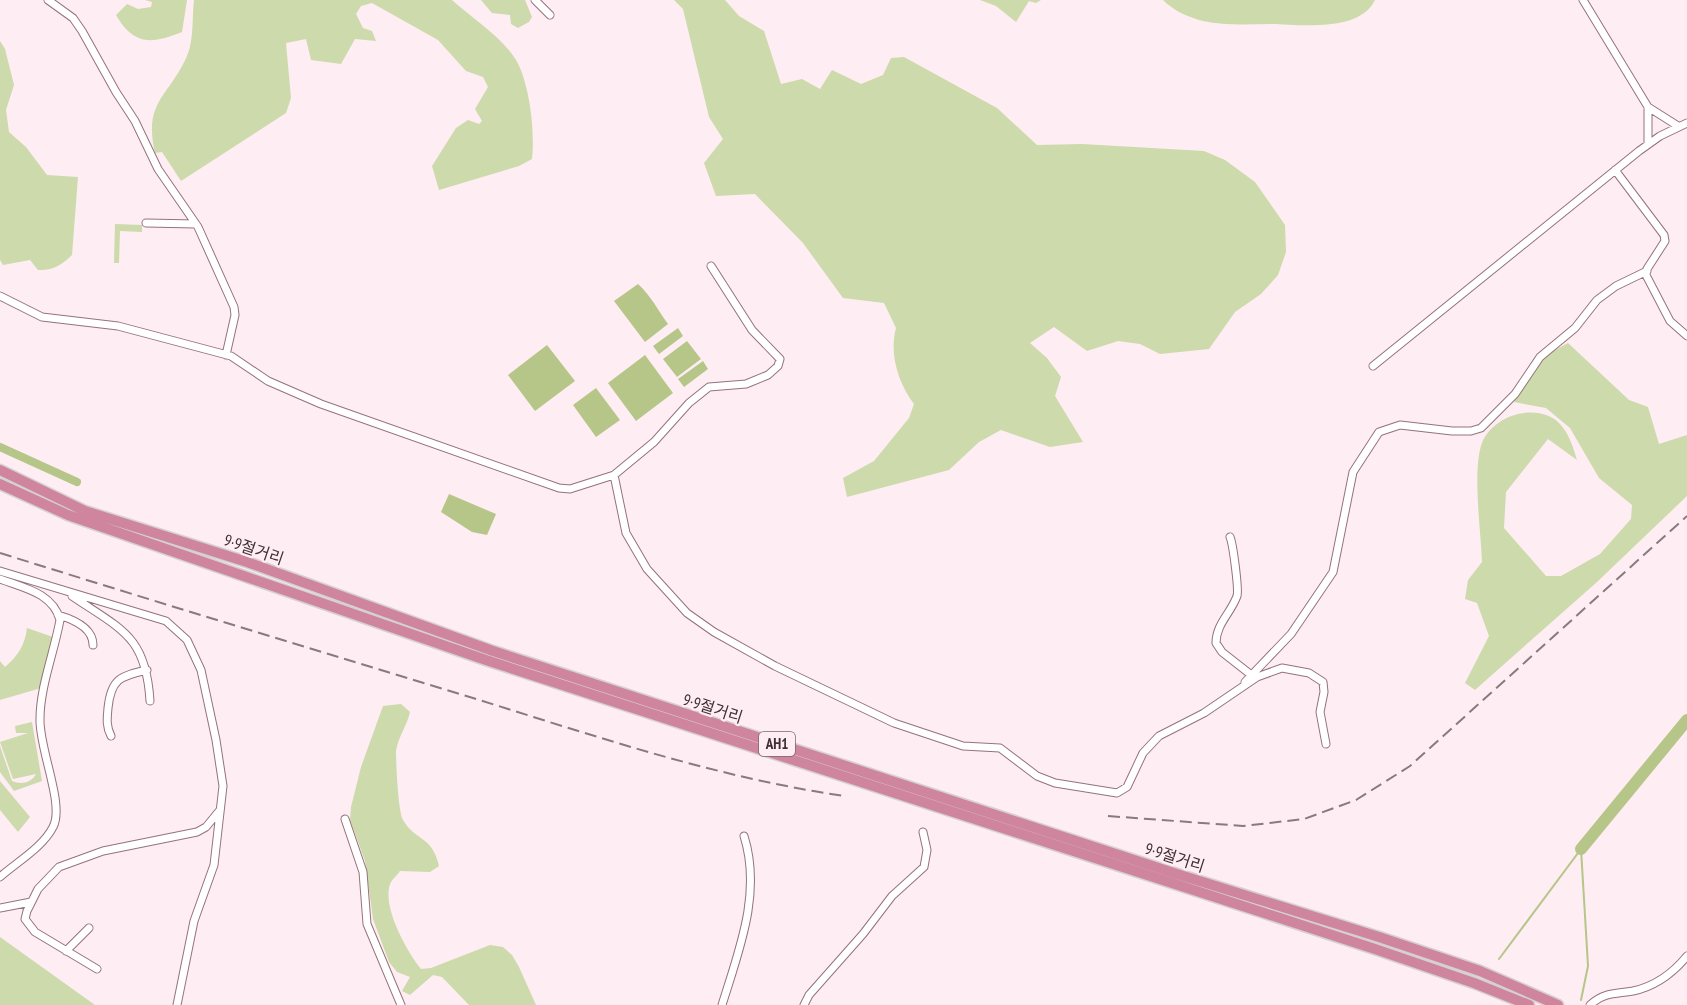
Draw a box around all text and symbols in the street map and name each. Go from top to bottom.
street label: 9·9절거리 [221,529,287,569]
street label: 9·9절거리 [680,689,746,727]
road number: AH1 [759,732,795,756]
street label: 9·9절거리 [1142,838,1208,876]

